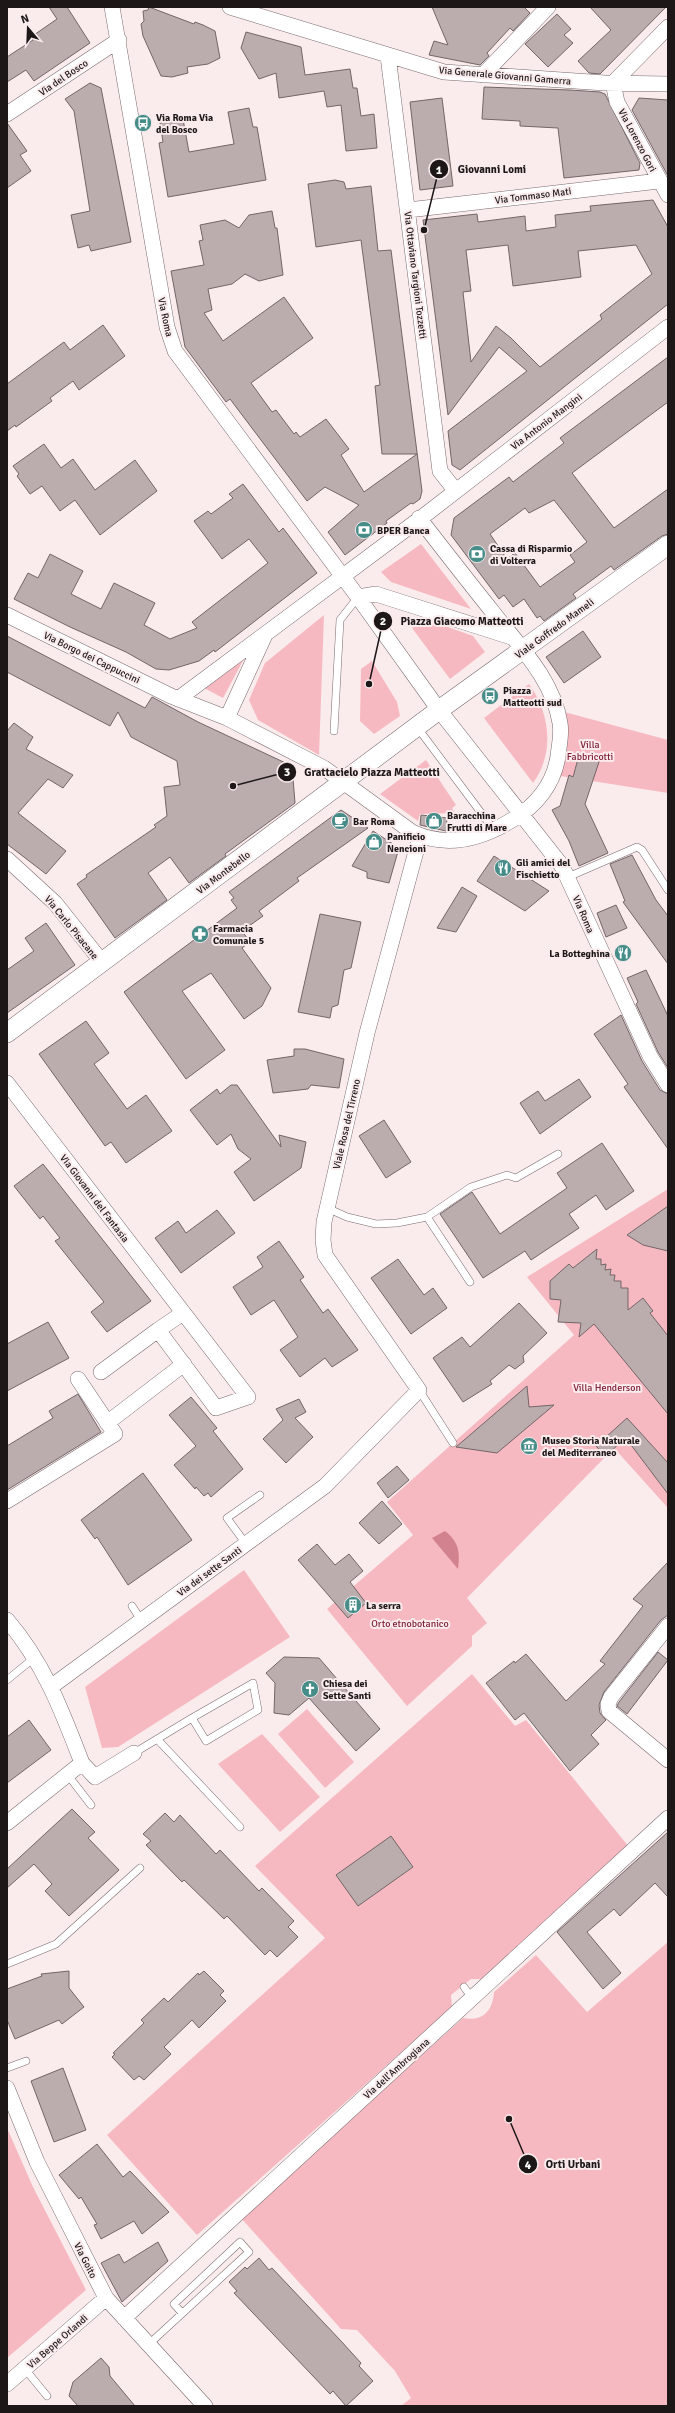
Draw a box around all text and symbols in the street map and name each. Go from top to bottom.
north arrow [8,8,48,48]
text: N [19,12,31,26]
street label: Via del Bosco [37,57,90,99]
street label: Via Generale Giovanni Gamerra [438,64,572,88]
street label: Via Lorenzo Gori [615,107,659,174]
place label: Via Roma Via del Bosco [156,112,213,136]
bus stop icon: Via Roma Via del Bosco [133,113,153,133]
callout: Giovanni Lomi [429,158,534,181]
text: 1 [436,163,443,178]
text: Giovanni Lomi [458,163,526,176]
street label: Via Tommaso Mati [494,185,572,207]
street label: Via Ottaviano Targioni Tozzetti [401,211,429,340]
street label: Via Roma [155,296,175,338]
street label: Via Antonio Mangini [509,391,585,453]
bank icon: BPER Banca [354,520,374,540]
place label: BPER Banca [377,525,430,537]
place label: Cassa di Risparmio di Volterra [490,543,572,567]
bank icon: Cassa di Risparmio di Volterra [467,544,487,564]
street label: Viale Goffredo Mameli [513,596,596,661]
callout: Piazza Giacomo Matteotti [373,610,532,633]
text: 2 [380,614,386,629]
text: Piazza Giacomo Matteotti [401,615,523,628]
street label: Via Borgo dei Cappuccini [41,629,142,687]
place label: Piazza Matteotti sud [503,685,563,709]
bus stop icon: Piazza Matteotti sud [480,686,500,706]
park label: Villa Fabbricotti [567,739,613,763]
callout: Grattacielo Piazza Matteotti [277,760,448,783]
text: 3 [284,765,290,780]
text: Grattacielo Piazza Matteotti [304,766,440,779]
place label: Baracchina Frutti di Mare [447,810,507,834]
cafe icon: Bar Roma [330,811,350,831]
shop icon: Baracchina Frutti di Mare [424,811,444,831]
place label: Bar Roma [353,816,395,828]
place label: Panificio Nencioni [387,831,426,855]
shop icon: Panificio Nencioni [364,832,384,852]
street label: Via Montebello [194,849,253,897]
place label: Gli amici del Fischietto [516,857,570,881]
restaurant icon: Gli amici del Fischietto [493,858,513,878]
street label: Via Carlo Pisacane [42,893,101,962]
street label: Via Roma [570,894,596,935]
place label: Farmacia Comunale 5 [213,923,264,947]
pharmacy icon: Farmacia Comunale 5 [190,924,210,944]
restaurant icon: La Botteghina [613,943,633,963]
place label: La Botteghina [549,948,610,960]
street label: Viale Rosa del Tirreno [331,1078,363,1170]
street label: Via Giovanni del Fantasia [57,1152,131,1245]
park label: Villa Henderson [573,1382,641,1394]
place label: Museo Storia Naturale del Mediterraneo [542,1435,640,1459]
museum icon: Museo Storia Naturale del Mediterraneo [519,1436,539,1456]
street label: Via dei sette Santi [175,1544,244,1599]
building icon: La serra [343,1595,363,1615]
place label: La serra [366,1600,401,1612]
park label: Orto etnobotanico [371,1618,449,1630]
place label: Chiesa dei Sette Santi [323,1678,371,1702]
church icon: Chiesa dei Sette Santi [300,1679,320,1699]
street label: Via dell'Ambrogiana [361,2036,432,2102]
callout: Orti Urbani [518,2153,608,2176]
text: 4 [525,2158,532,2173]
text: Orti Urbani [546,2158,600,2171]
street label: Via Goito [71,2241,99,2280]
street label: Via Beppe Orlandi [25,2312,90,2371]

